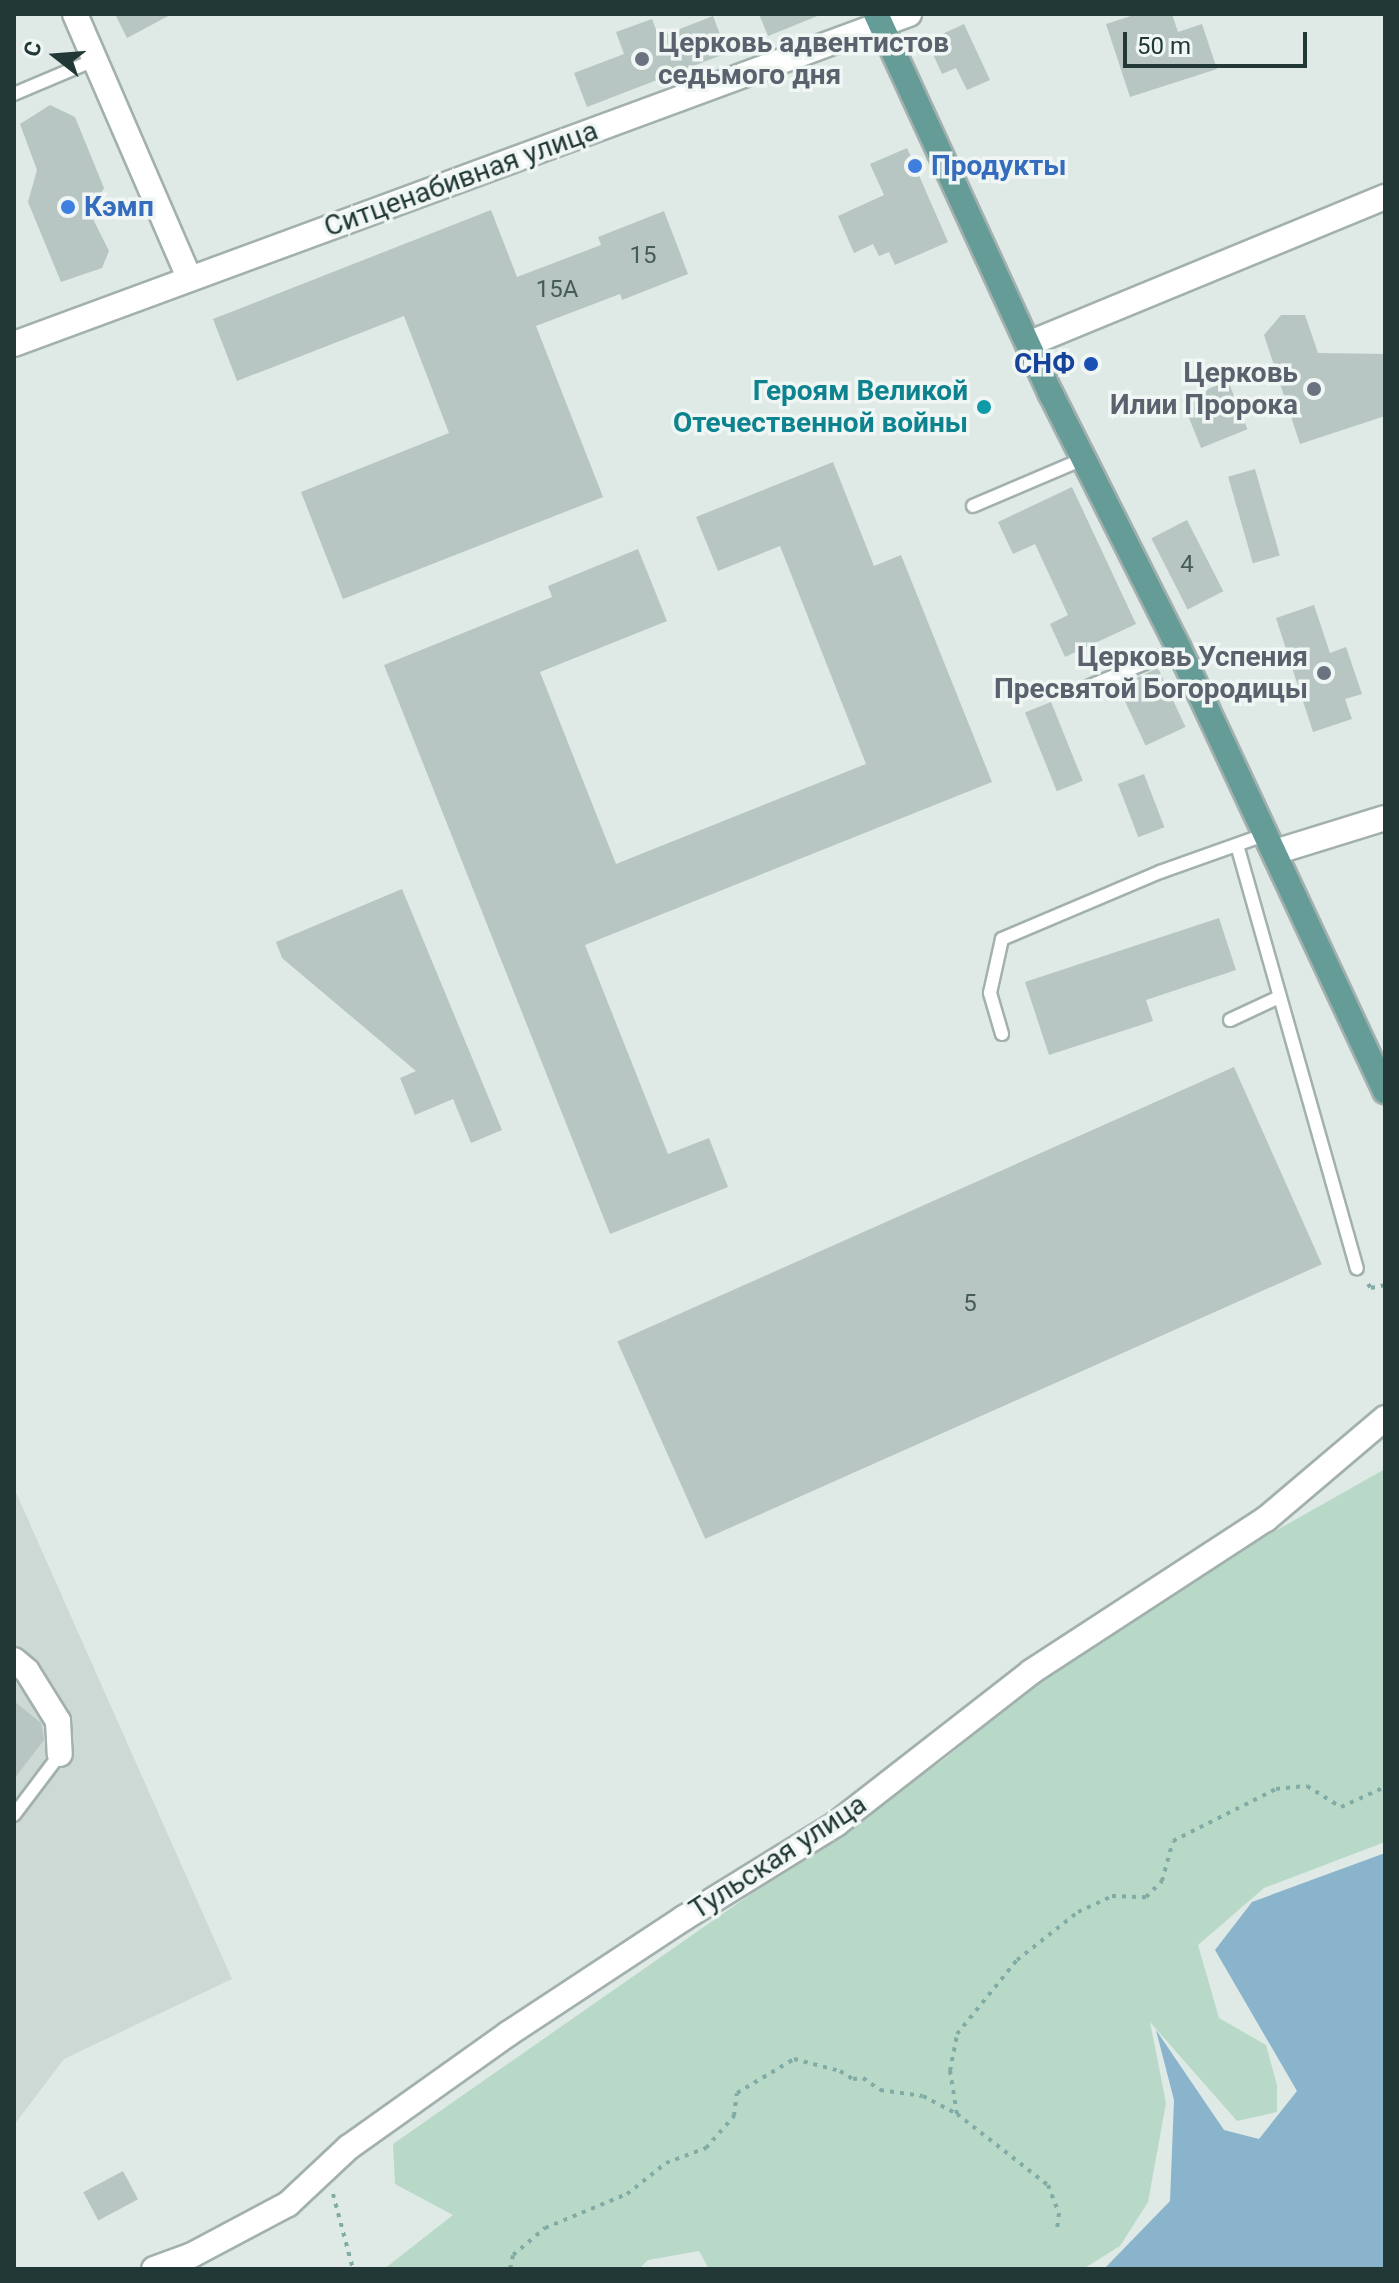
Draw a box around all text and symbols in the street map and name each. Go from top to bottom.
north arrow [16,16,96,96]
scale bar [1127,16,1311,66]
place label: Церковь адвентистов седьмого дня [658,26,949,92]
text: 50 m [1137,32,1191,60]
text: С [19,38,47,59]
marker: Церковь адвентистов седьмого дня [633,50,651,68]
street label: Ситценабивная улица [320,114,602,244]
place label: Продукты [931,149,1066,183]
marker: Продукты [906,157,924,175]
place label: Кэмп [84,190,154,224]
marker: Кэмп [59,198,77,216]
house number: 15 [630,242,656,270]
house number: 15А [536,276,578,304]
place label: СНФ [1014,347,1075,381]
marker: СНФ [1082,355,1100,373]
place label: Церковь Илии Пророка [1110,356,1298,422]
place label: Героям Великой Отечественной войны [673,374,968,440]
marker: Церковь Илии Пророка [1305,380,1323,398]
marker: Героям Великой Отечественной войны [975,398,993,416]
house number: 4 [1180,551,1194,579]
place label: Церковь Успения Пресвятой Богородицы [994,640,1308,706]
marker: Церковь Успения Пресвятой Богородицы [1315,664,1333,682]
house number: 5 [963,1290,977,1318]
street label: Тульская улица [683,1787,873,1927]

